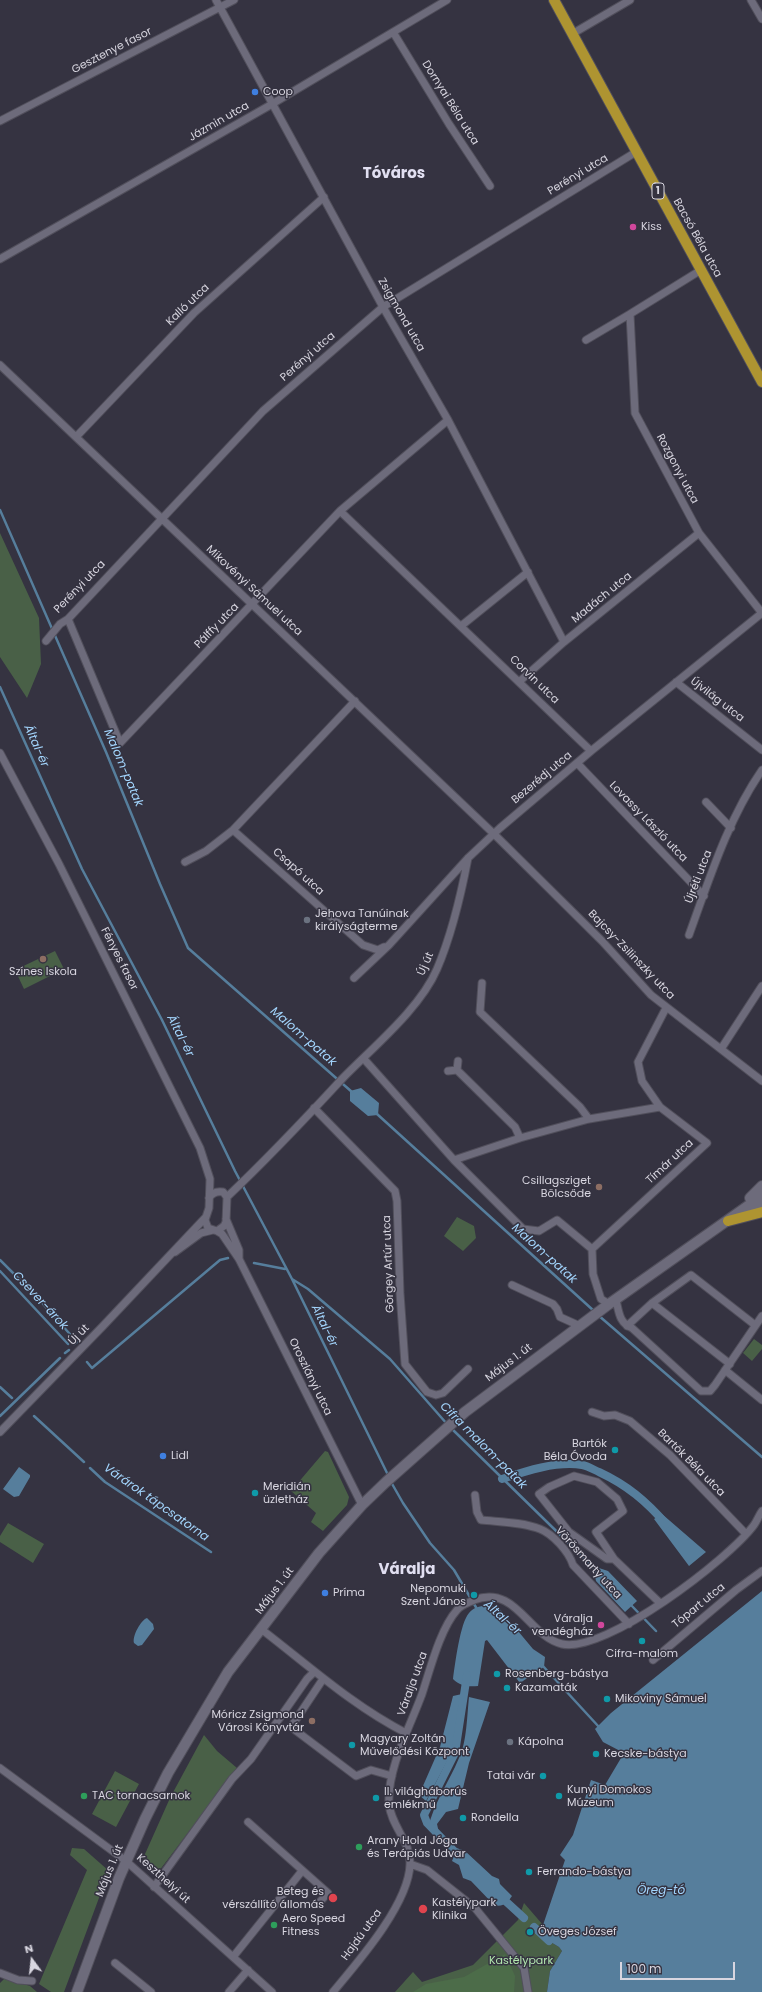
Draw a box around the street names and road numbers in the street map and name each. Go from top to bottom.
street label: Gesztenye fasor [70,25,154,77]
street label: Dornyai Béla utca [419,58,481,148]
street label: Jázmin utca [186,99,252,145]
street label: Perényi utca [545,152,611,198]
road number: 1 [652,183,664,199]
street label: Bacsó Béla utca [670,196,724,280]
street label: Zsigmond utca [375,276,427,354]
street label: Kalló utca [164,281,212,329]
street label: Perényi utca [278,330,338,384]
street label: Rozgonyi utca [653,432,701,506]
street label: Mikovényi Sámuel utca [203,543,305,639]
street label: Perényi utca [52,558,108,616]
street label: Madách utca [569,570,635,626]
street label: Pálffy utca [192,601,242,651]
street label: Corvin utca [507,653,561,707]
street label: Újvilág utca [687,675,747,725]
street label: Bezerédj utca [509,749,575,807]
street label: Lovassy László utca [606,779,690,865]
street label: Csapó utca [270,846,326,898]
street label: Újréti utca [683,849,715,905]
street label: Bajcsy-Zsilinszky utca [585,908,677,1002]
street label: Fényes fasor [97,925,141,993]
street label: Új út [415,950,437,978]
street label: Tímár utca [644,1137,696,1187]
street label: Görgey Artúr utca [381,1215,397,1313]
street label: Új út [66,1322,92,1348]
street label: Oroszlányi utca [286,1336,334,1418]
street label: Május 1. út [483,1341,535,1385]
street label: Bartók Béla utca [655,1427,727,1499]
street label: Vörösmarty utca [552,1524,624,1602]
street label: Május 1. út [253,1565,297,1617]
street label: Tópart utca [670,1581,728,1631]
street label: Váralja utca [395,1650,431,1718]
street label: Május 1. út [94,1843,126,1899]
street label: Keszthelyi út [133,1851,193,1907]
street label: Hajdú utca [339,1907,385,1963]

